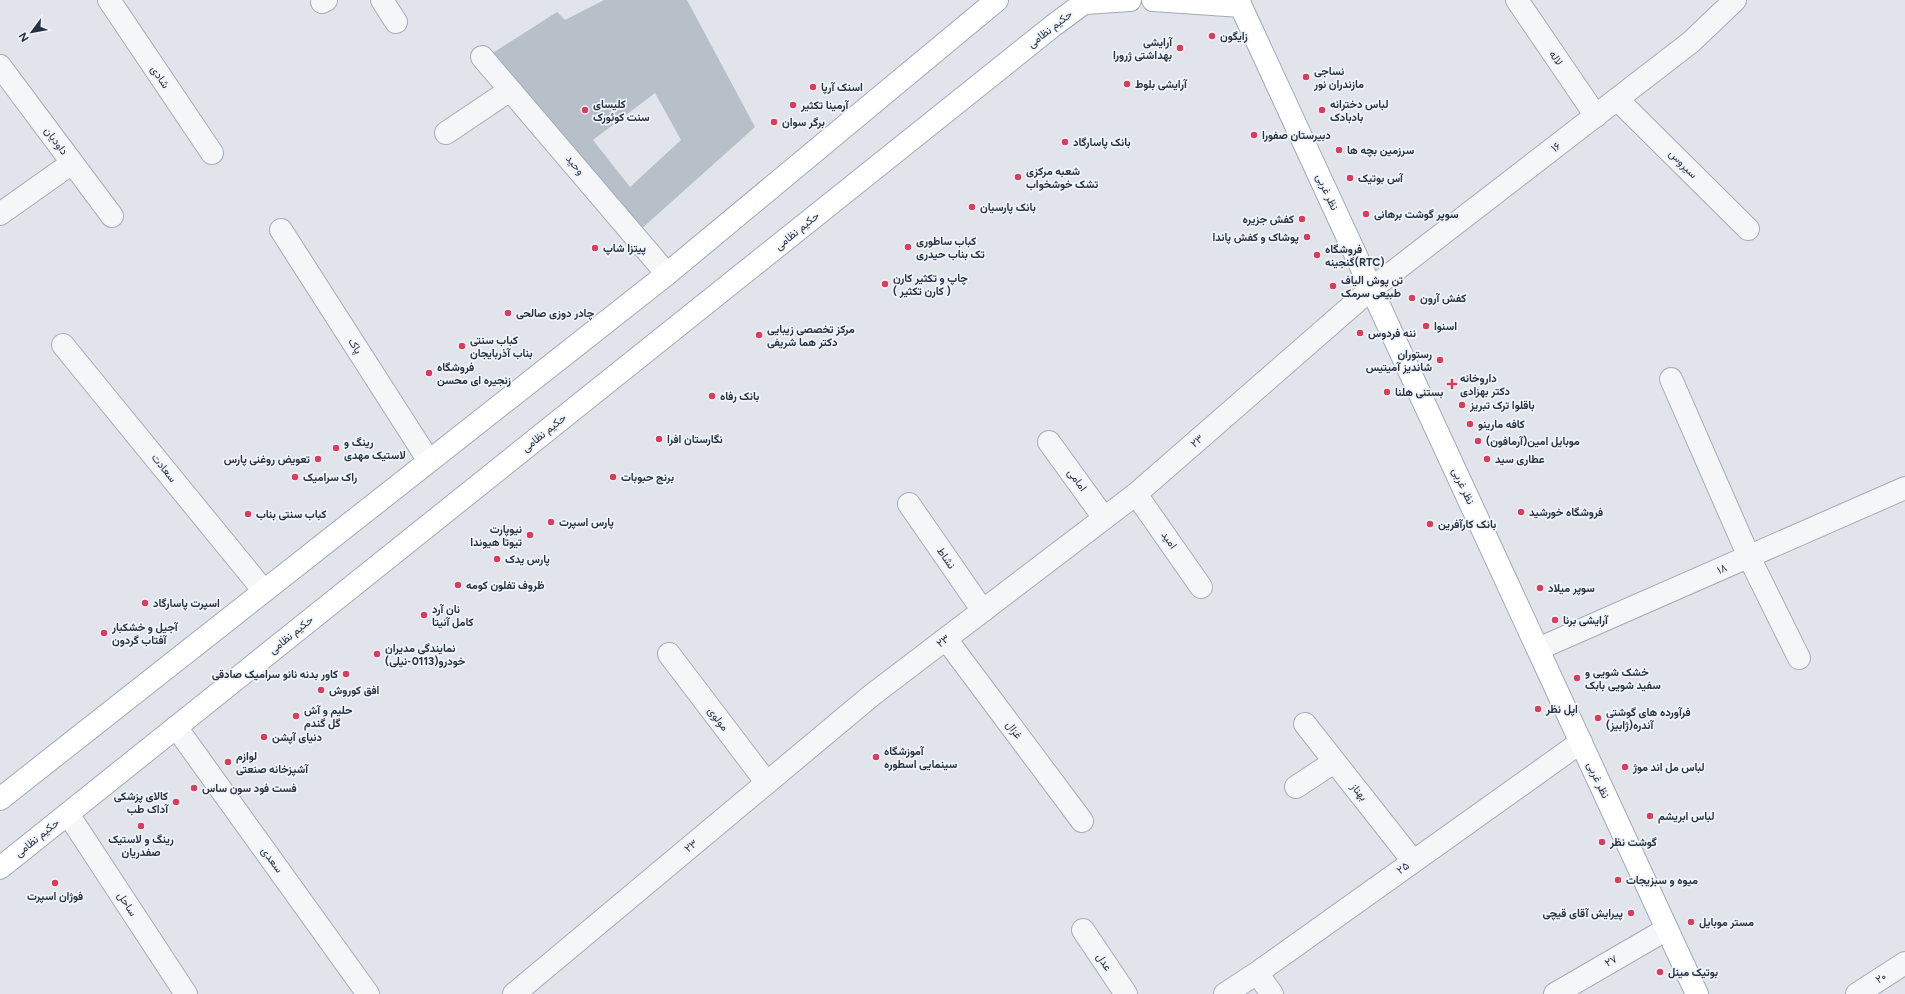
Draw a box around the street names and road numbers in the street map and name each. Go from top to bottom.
street label: حکیم نظامی [1025,7,1076,51]
street label: لاله [1546,48,1566,68]
street label: شادی [148,63,172,91]
street label: داودیان [41,124,71,158]
street label: ۱۶ [1549,139,1563,155]
street label: سیروس [1666,147,1700,181]
street label: وحید [563,152,587,178]
street label: نظر غربی [1313,172,1341,212]
street label: حکیم نظامی [772,209,822,254]
street label: پاک [344,336,365,357]
street label: حکیم نظامی [519,411,569,456]
street label: ۲۳ [1188,432,1206,450]
street label: سعادت [149,451,180,485]
street label: امامی [1065,466,1089,494]
street label: نظر غربی [1449,466,1477,506]
street label: امید [1158,529,1180,551]
street label: نشاط [934,545,958,571]
street label: ۱۸ [1715,561,1730,577]
street label: حکیم نظامی [266,613,316,658]
street label: ۲۳ [934,632,952,650]
street label: مولوی [705,704,731,734]
street label: غزال [1003,719,1025,742]
street label: نظر غربی [1584,760,1612,800]
street label: بهناز [1347,780,1370,804]
street label: حکیم نظامی [12,816,62,861]
street label: ۲۳ [682,837,700,855]
street label: سعدی [258,845,286,876]
street label: ۲۵ [1394,859,1412,877]
street label: ساحل [114,889,140,919]
street label: عدل [1093,951,1115,974]
street label: ۲۷ [1602,952,1620,970]
street label: ۲۰ [1873,970,1889,986]

